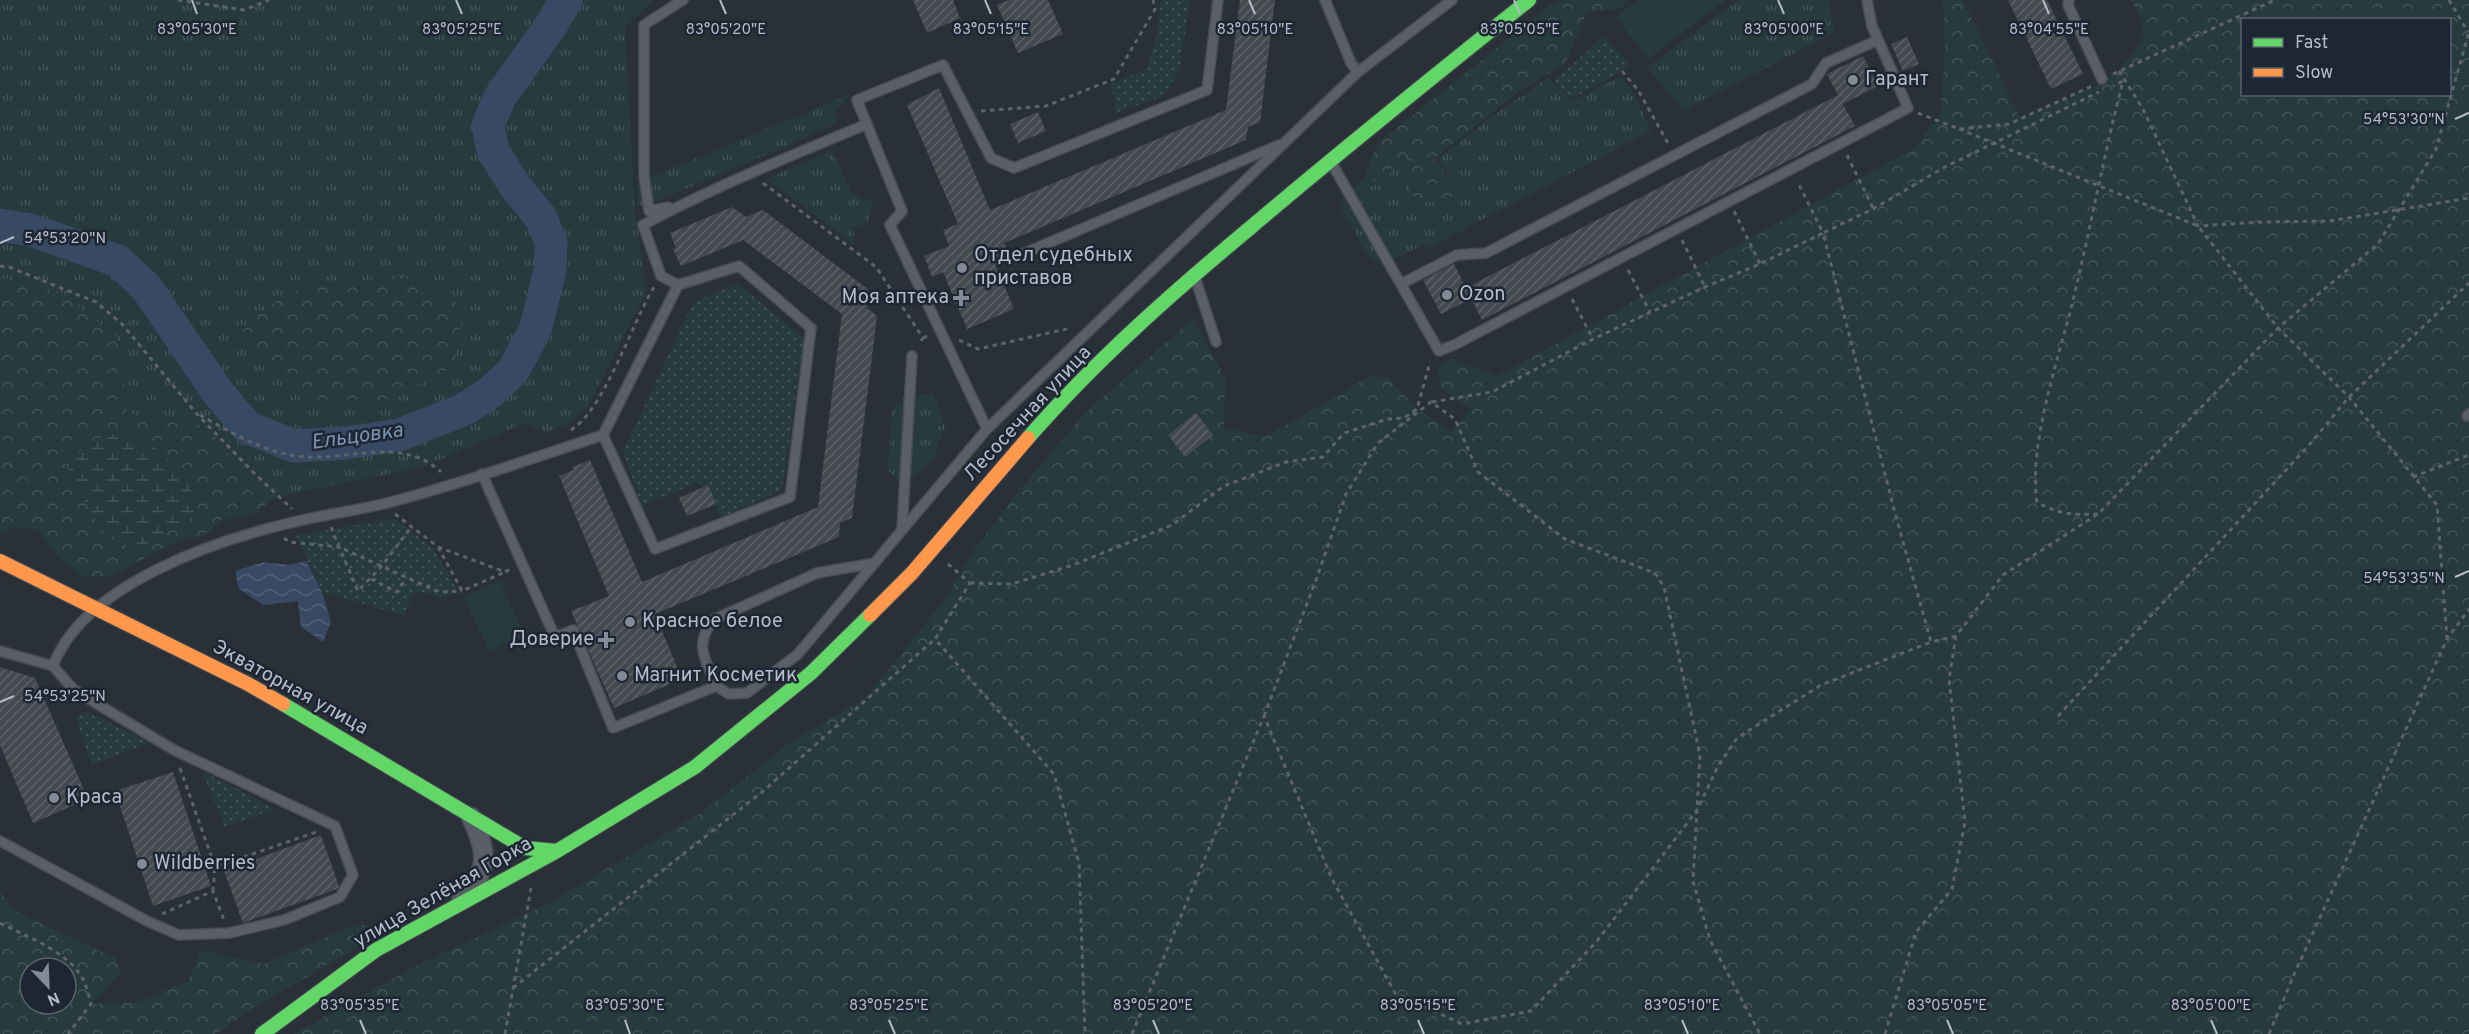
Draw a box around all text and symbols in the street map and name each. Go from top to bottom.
legend [2241,18,2451,96]
text: 83°05'30"E [157,21,237,40]
text: 83°05'25"E [422,21,502,40]
text: 83°05'20"E [686,21,766,40]
text: 83°05'15"E [953,21,1029,40]
text: 83°05'10"E [1217,21,1293,40]
text: 83°05'05"E [1480,21,1560,40]
text: 83°05'00"E [1744,21,1824,40]
text: 83°04'55"E [2009,21,2089,40]
text: Fast [2295,32,2328,55]
text: Slow [2295,62,2333,85]
place label: Гарант [1865,67,1929,93]
marker: Гарант [1846,73,1860,87]
text: 54°53'30"N [2363,111,2445,130]
text: 54°53'20"N [24,230,106,249]
place label: Отдел судебных приставов [974,243,1133,292]
marker: Отдел судебных приставов [955,261,969,275]
place label: Ozon [1459,282,1505,308]
place label: Моя аптека [842,285,949,311]
marker: Ozon [1440,288,1454,302]
marker: Моя аптека [954,291,968,305]
street label: Лесосечная улица [958,341,1098,487]
water label: Ельцовка [309,417,405,457]
text: 54°53'35"N [2363,570,2445,589]
place label: Красное белое [642,609,783,635]
marker: Красное белое [623,615,637,629]
place label: Доверие [509,627,594,653]
marker: Доверие [599,633,613,647]
street label: Экваторная улица [208,634,372,742]
place label: Магнит Косметик [634,663,797,689]
marker: Магнит Косметик [615,669,629,683]
text: 54°53'25"N [24,688,106,707]
place label: Краса [66,785,122,811]
marker: Краса [47,791,61,805]
street label: улица Зелёная Горка [349,831,537,955]
place label: Wildberries [154,851,255,877]
marker: Wildberries [135,857,149,871]
north arrow [18,956,78,1016]
text: N [44,987,62,1009]
text: 83°05'35"E [320,997,400,1016]
text: 83°05'30"E [585,997,665,1016]
text: 83°05'25"E [849,997,929,1016]
text: 83°05'20"E [1113,997,1193,1016]
text: 83°05'15"E [1380,997,1456,1016]
text: 83°05'10"E [1644,997,1720,1016]
text: 83°05'05"E [1907,997,1987,1016]
text: 83°05'00"E [2171,997,2251,1016]

